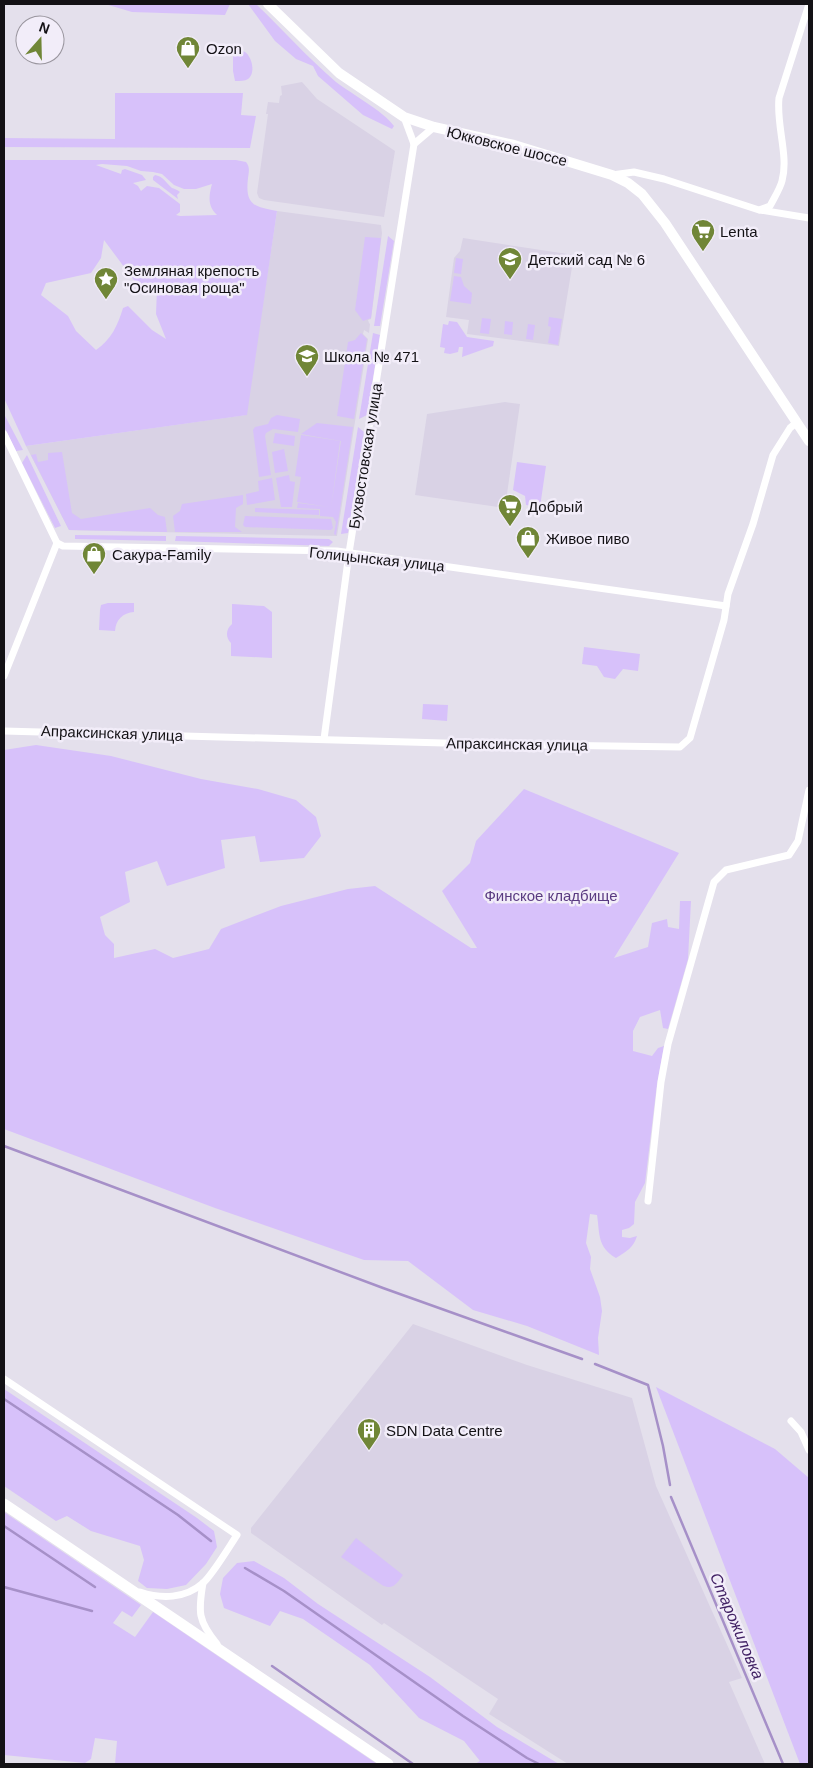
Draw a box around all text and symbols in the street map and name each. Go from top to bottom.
north arrow [15,15,65,65]
text: N [37,19,52,37]
shop icon: Ozon [175,35,201,69]
place label: Ozon [206,40,242,57]
street label: Юкковское шоссе [445,123,569,169]
supermarket icon: Lenta [690,218,716,252]
place label: Lenta [720,223,758,240]
school or university icon: Детский сад № 6 [497,246,523,280]
place label: Детский сад № 6 [528,251,645,268]
place label: Земляная крепость "Осиновая роща" [124,262,260,296]
place icon: Земляная крепость "Осиновая роща" [93,266,119,300]
school or university icon: Школа № 471 [294,343,320,377]
place label: Школа № 471 [324,348,419,365]
street label: Бухвостовская улица [345,381,385,530]
supermarket icon: Добрый [497,493,523,527]
place label: Добрый [528,498,583,515]
shop icon: Живое пиво [515,525,541,559]
place label: Живое пиво [546,530,630,547]
shop icon: Сакура-Family [81,541,107,575]
street label: Голицынская улица [308,543,446,575]
place label: Сакура-Family [112,546,212,563]
street label: Апраксинская улица [41,722,184,744]
street label: Апраксинская улица [446,734,589,754]
park label: Финское кладбище [484,887,618,904]
building icon: SDN Data Centre [356,1417,382,1451]
place label: SDN Data Centre [386,1422,503,1439]
water label: Старожиловка [707,1570,767,1682]

